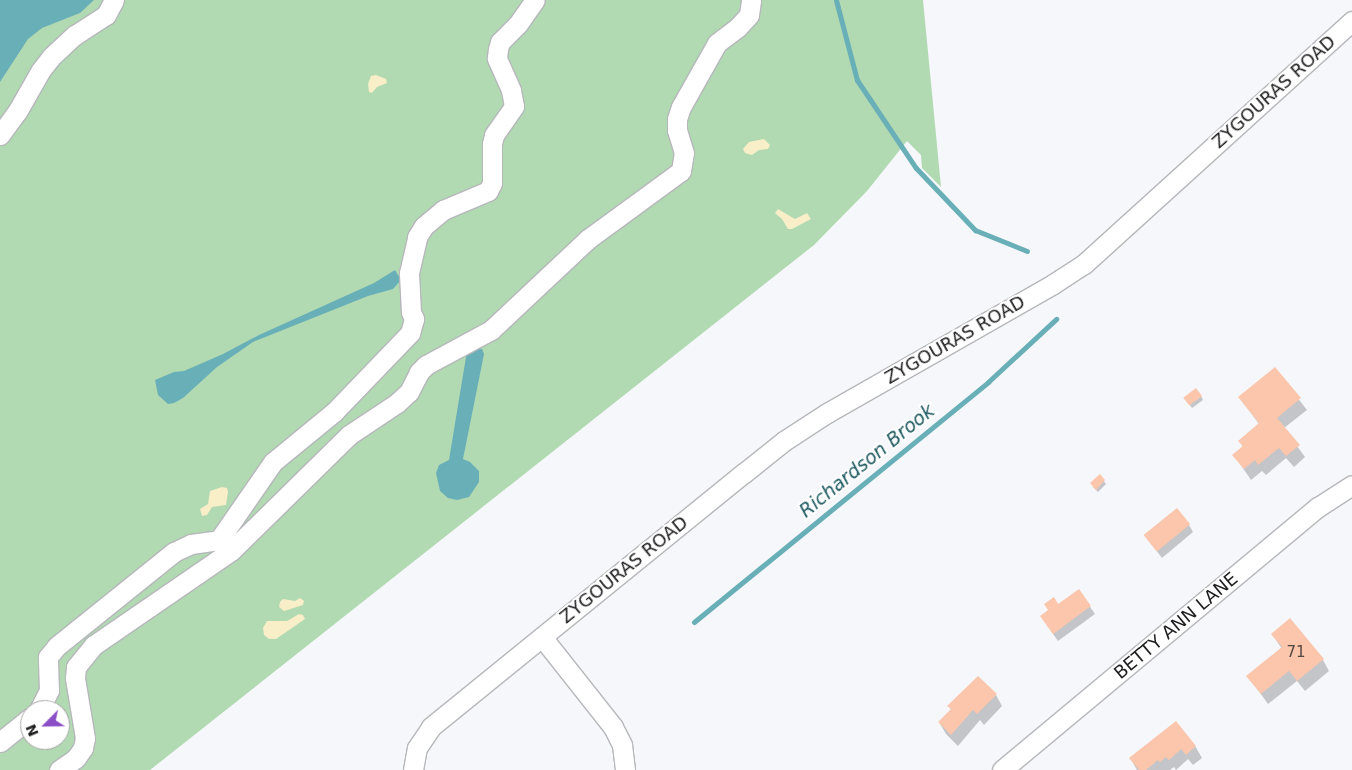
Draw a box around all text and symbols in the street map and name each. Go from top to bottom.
street label: ZYGOURAS ROAD [1208,31,1340,153]
street label: ZYGOURAS ROAD [881,291,1029,389]
water label: Richardson Brook [795,400,939,522]
street label: ZYGOURAS ROAD [556,512,692,628]
street label: BETTY ANN LANE [1110,568,1242,684]
house number: 71 [1286,644,1306,662]
north arrow [20,700,70,750]
text: N [22,722,42,739]

